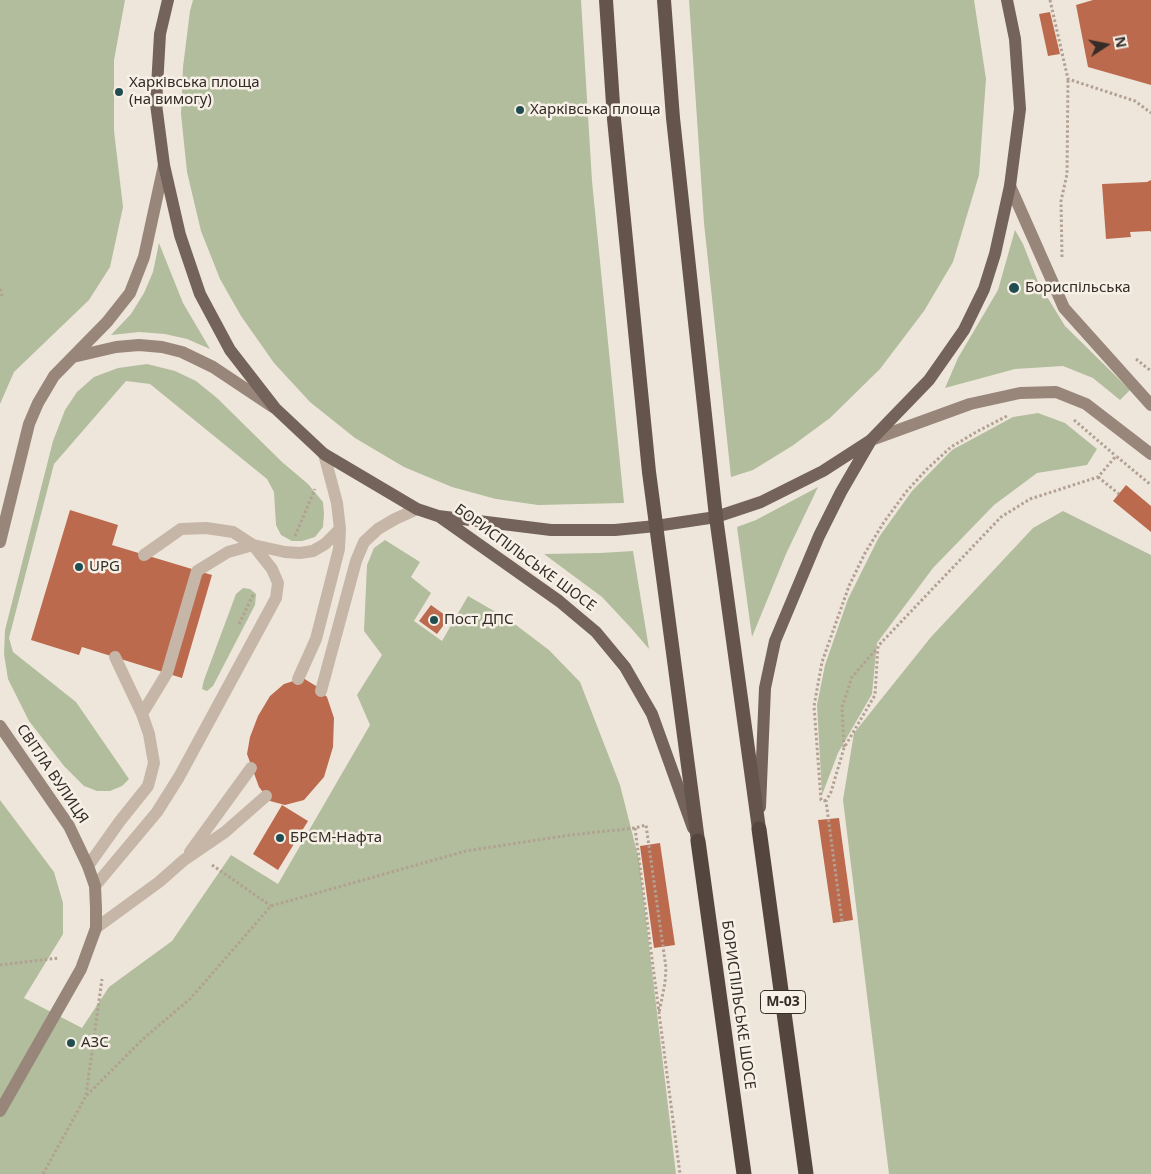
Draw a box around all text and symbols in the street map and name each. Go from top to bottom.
north arrow [1081,20,1131,70]
text: N [1111,35,1132,49]
place label: Харківська площа (на вимогу) [129,74,259,109]
marker: Харківська площа (на вимогу) [113,86,125,98]
place label: Харківська площа [530,101,660,119]
marker: Харківська площа [514,104,526,116]
place label: Бориспільська [1025,279,1130,297]
marker: Бориспільська [1007,281,1021,295]
street label: БОРИСПІЛЬСЬКЕ ШОСЕ [451,501,599,615]
place label: UPG [89,558,120,576]
marker: UPG [73,561,85,573]
place label: Пост ДПС [444,611,514,629]
marker: Пост ДПС [428,614,440,626]
street label: СВІТЛА ВУЛИЦЯ [12,721,92,827]
place label: БРСМ-Нафта [290,829,382,847]
marker: БРСМ-Нафта [274,832,286,844]
street label: БОРИСПІЛЬСЬКЕ ШОСЕ [717,919,759,1091]
road number: М-03 [760,990,806,1014]
place label: АЗС [81,1034,109,1052]
marker: АЗС [65,1037,77,1049]

